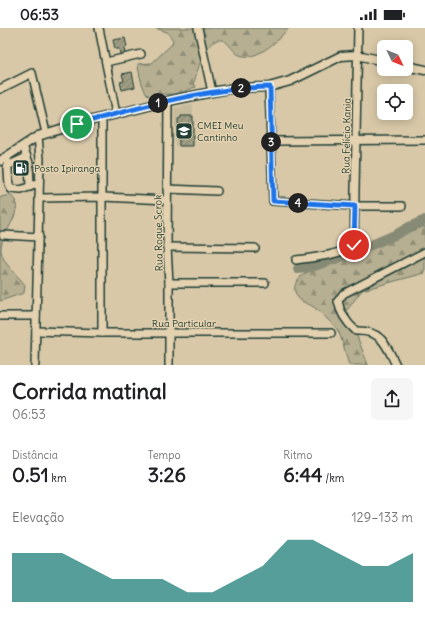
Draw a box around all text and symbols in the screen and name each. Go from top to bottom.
text: 06:53 [20,5,59,24]
north arrow [377,40,413,76]
map controls [377,40,413,120]
pin: 2 [231,78,251,98]
text: 2 [238,81,244,95]
button: locate [377,84,413,120]
pin: 1 [148,93,168,113]
text: 1 [156,96,160,110]
street label: Rua Felício Kania [339,98,354,174]
pin [60,107,94,141]
icon: arrive [66,113,88,135]
place label: CMEI Meu Cantinho [197,119,244,144]
school or university icon: CMEI Meu Cantinho [174,121,194,141]
pin: 3 [261,132,281,152]
text: 3 [268,135,274,149]
fuel station icon: Posto Ipiranga [11,158,31,178]
place label: Posto Ipiranga [34,162,101,175]
pin: 4 [288,193,308,213]
street label: Rua Roque Scrok [151,195,166,271]
text: 4 [295,196,301,210]
pin [337,228,371,262]
icon: check [343,234,365,256]
street label: Rua Particular [152,317,216,330]
text: Corrida matinal [12,377,167,405]
button: share [371,378,413,420]
text: 06:53 [12,406,46,423]
text: Distância [12,448,58,462]
text: Tempo [148,448,181,462]
text: Ritmo [283,448,312,462]
text: 0.51 [12,462,49,487]
text: 3:26 [148,462,186,487]
text: 6:44 [283,462,323,487]
text: km [49,471,67,485]
text: /km [323,471,344,485]
text: Elevação [12,509,64,526]
text: 129–133 m [351,509,413,526]

